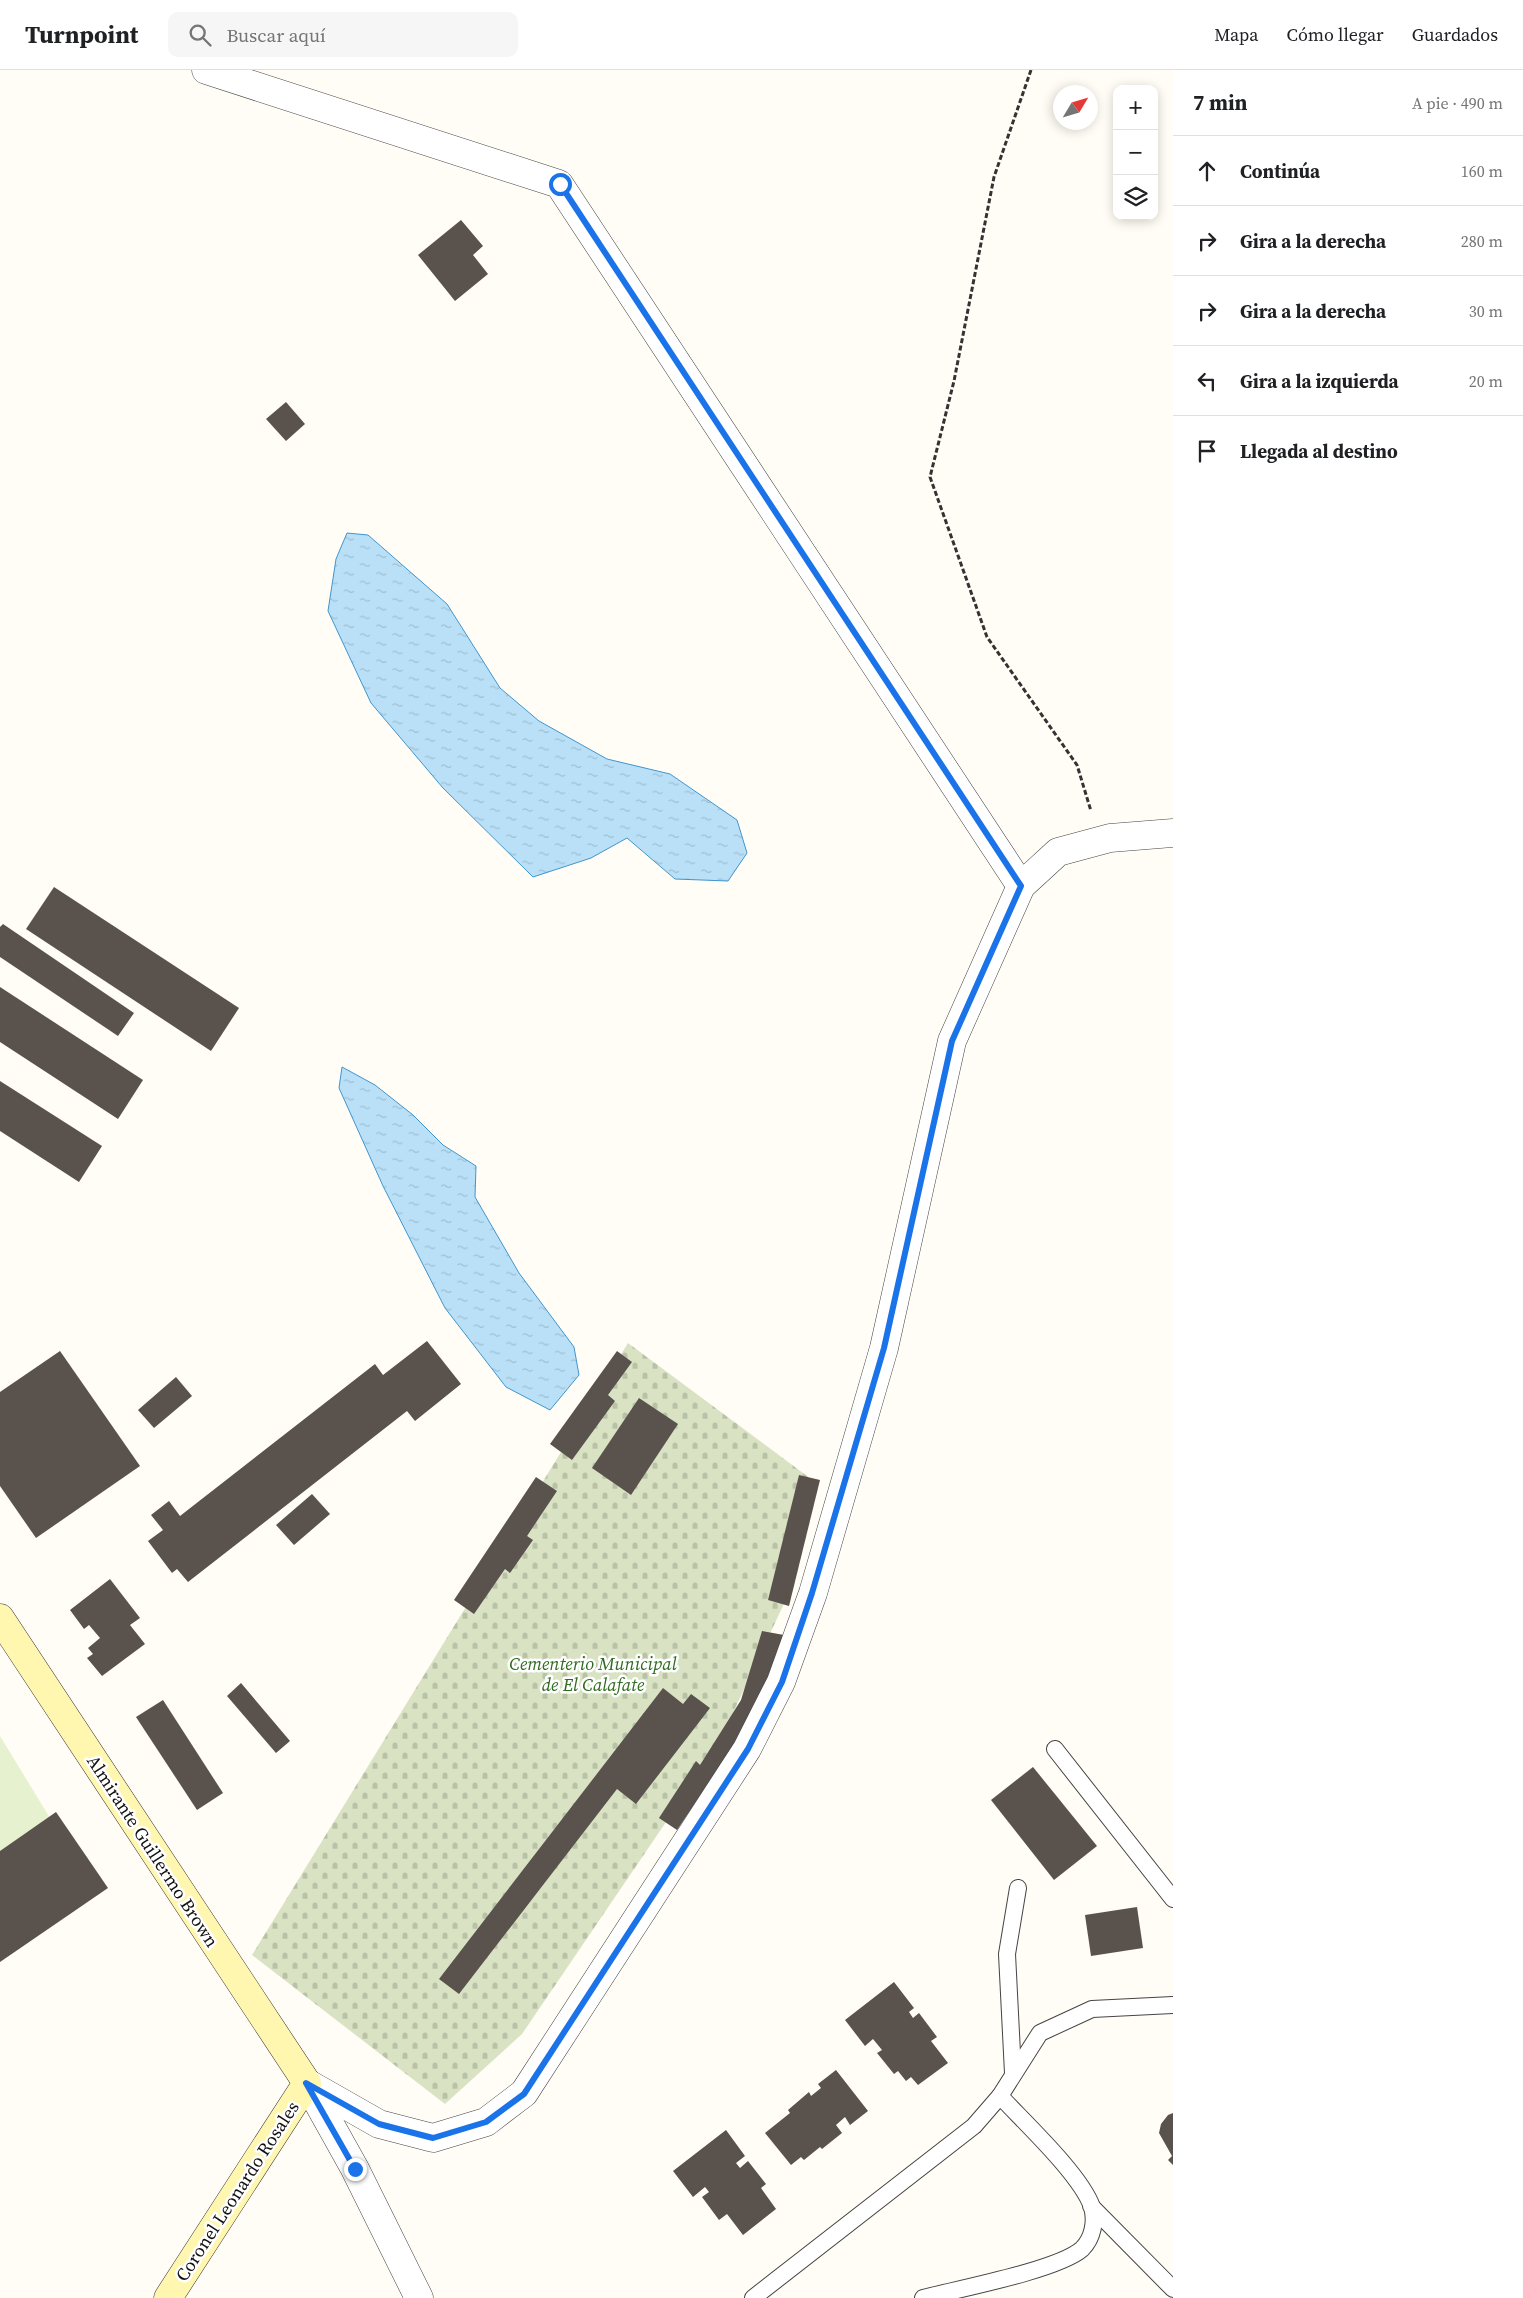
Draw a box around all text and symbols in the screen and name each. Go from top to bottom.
search box [168,12,518,57]
text: Turnpoint [25,18,138,51]
icon: search [186,21,214,49]
text: Buscar aquí [226,22,326,48]
text: Mapa [1214,22,1259,47]
text: Cómo llegar [1287,22,1384,47]
text: Guardados [1412,22,1498,47]
north arrow [1053,85,1098,130]
map controls [1113,85,1158,220]
button: + [1113,85,1158,130]
text: 7 min [1193,88,1248,117]
text: A pie · 490 m [1412,92,1503,114]
button: − [1113,130,1158,175]
icon: ahead [1193,157,1221,185]
text: Continúa [1240,158,1320,184]
text: 160 m [1461,160,1503,182]
route start [549,173,572,196]
button: layers [1113,175,1158,220]
icon: right [1193,227,1221,255]
text: Gira a la derecha [1240,228,1386,254]
text: 280 m [1461,230,1503,252]
icon: right [1193,297,1221,325]
text: Gira a la derecha [1240,298,1386,324]
text: 30 m [1469,300,1503,322]
icon: left [1193,367,1221,395]
text: Gira a la izquierda [1240,368,1399,394]
text: 20 m [1469,370,1503,392]
icon: arrive [1193,437,1221,465]
text: Llegada al destino [1240,438,1398,464]
park label: Cementerio Municipal de El Calafate [509,1651,677,1697]
street label: Almirante Guillermo Brown [81,1750,225,1952]
street label: Coronel Leonardo Rosales [169,2096,305,2286]
route end [344,2158,367,2181]

